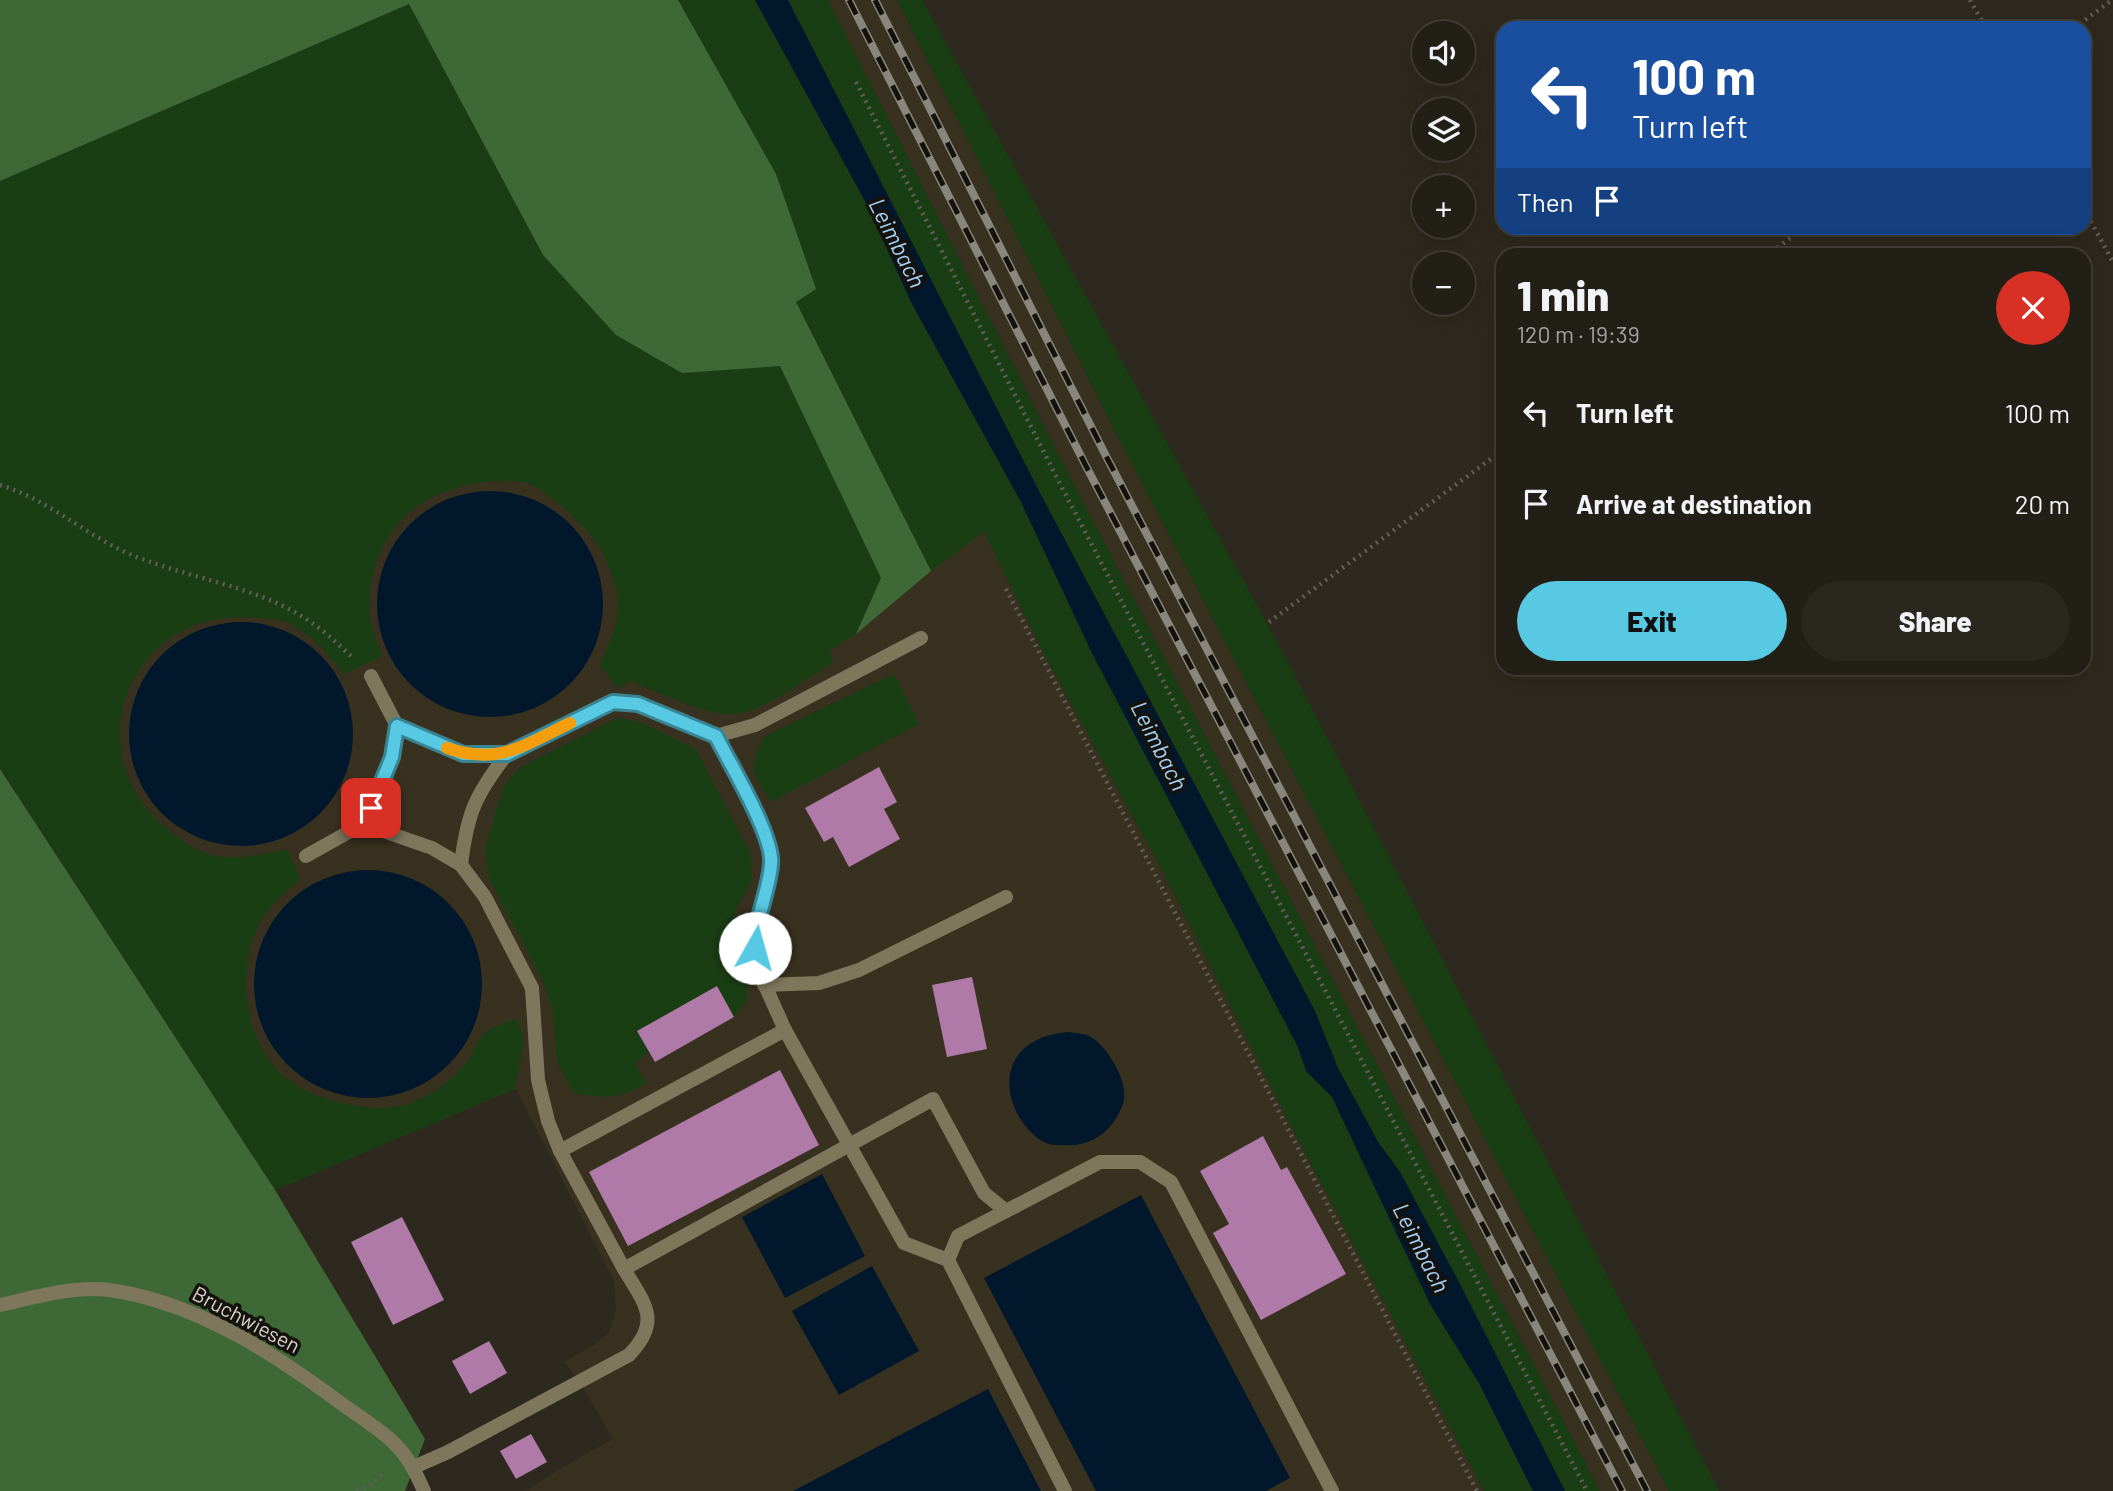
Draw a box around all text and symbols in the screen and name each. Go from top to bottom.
map controls [1412,21,1475,315]
button: sound [1412,21,1475,84]
text: 100 m [1632,46,1756,105]
icon: left [1517,49,1608,140]
button: layers [1412,98,1475,161]
text: Turn left [1632,106,1749,144]
button: + [1412,175,1475,238]
icon: arrive [1588,182,1626,220]
text: Then [1517,186,1574,217]
water label: Leimbach [863,193,932,292]
button: − [1412,252,1475,315]
text: 1 min [1517,269,1609,319]
button: close [1996,271,2070,345]
text: 120 m · 19:39 [1517,320,1640,348]
icon: left [1517,394,1555,432]
text: Turn left [1576,397,1674,428]
text: 100 m [2005,397,2070,428]
icon: arrive [1517,485,1555,523]
text: Arrive at destination [1576,488,1812,519]
text: 20 m [2015,488,2070,519]
button: Exit [1517,581,1787,661]
button: Share [1801,581,2070,661]
water label: Leimbach [1125,696,1194,795]
pin [341,778,401,838]
icon: arrive [352,789,390,827]
position arrow [718,911,792,985]
water label: Leimbach [1387,1198,1456,1297]
street label: Bruchwiesen [189,1280,305,1357]

